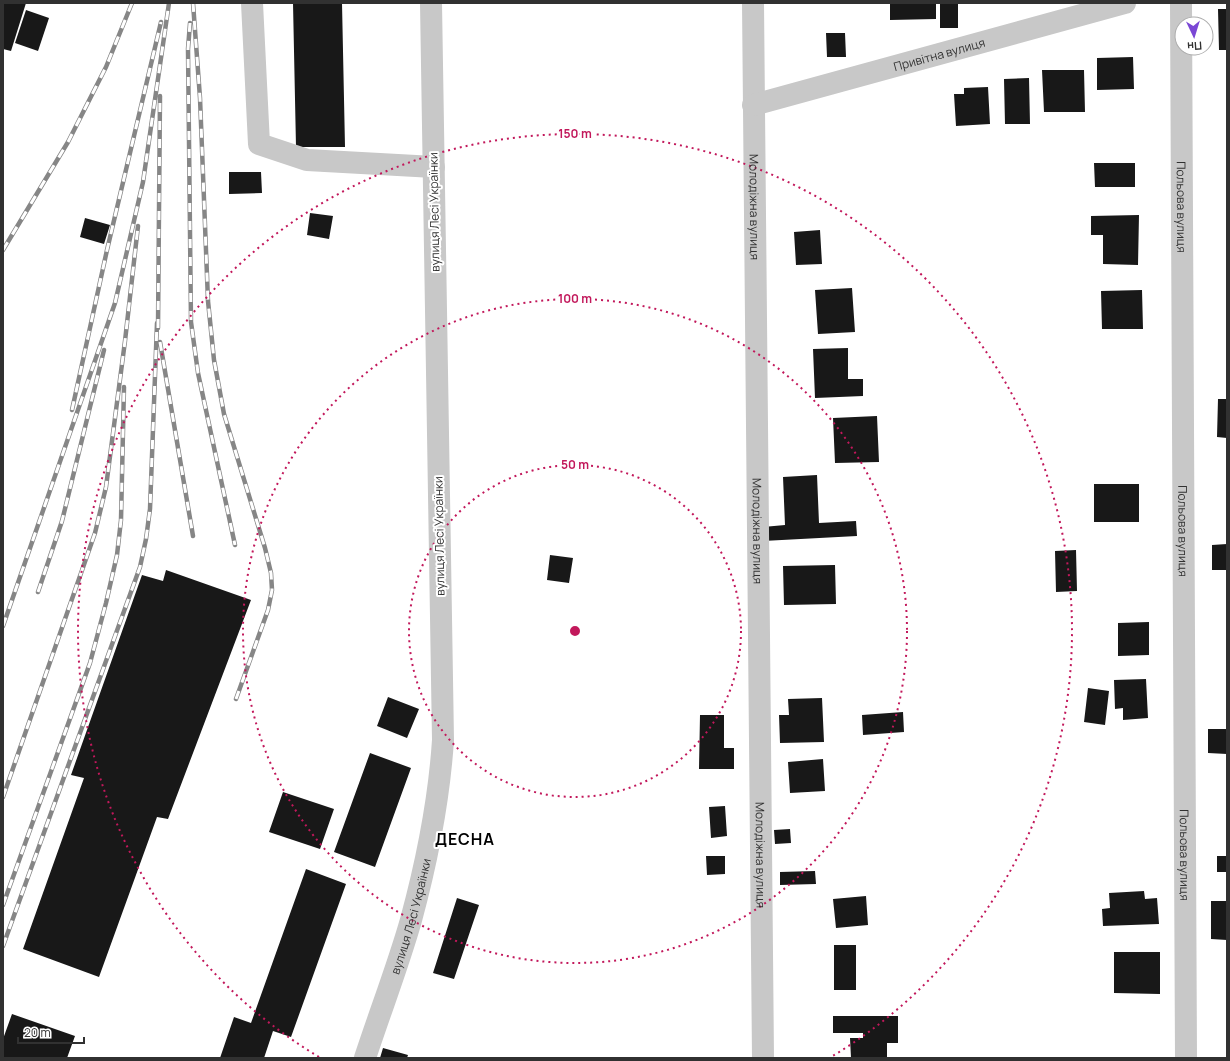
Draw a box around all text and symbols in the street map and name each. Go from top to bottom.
north arrow [1174,16,1214,56]
street label: Привітна вулиця [892,33,987,75]
text: Пн [1187,38,1203,54]
text: 150 m [558,125,592,142]
street label: вулиця Лесі Українки [424,152,444,272]
street label: Молодіжна вулиця [746,154,764,260]
street label: Польова вулиця [1173,161,1191,253]
text: 100 m [558,290,592,307]
text: 50 m [561,456,589,473]
street label: вулиця Лесі Українки [429,476,449,596]
street label: Молодіжна вулиця [749,478,767,584]
street label: Польова вулиця [1175,485,1192,577]
centre of rings [568,624,582,638]
street label: Молодіжна вулиця [752,802,770,908]
street label: Польова вулиця [1176,809,1194,901]
district label: ДЕСНА [435,828,495,850]
street label: вулиця Лесі Українки [386,857,434,976]
scale bar [18,1019,84,1045]
text: 20 m [24,1024,51,1041]

